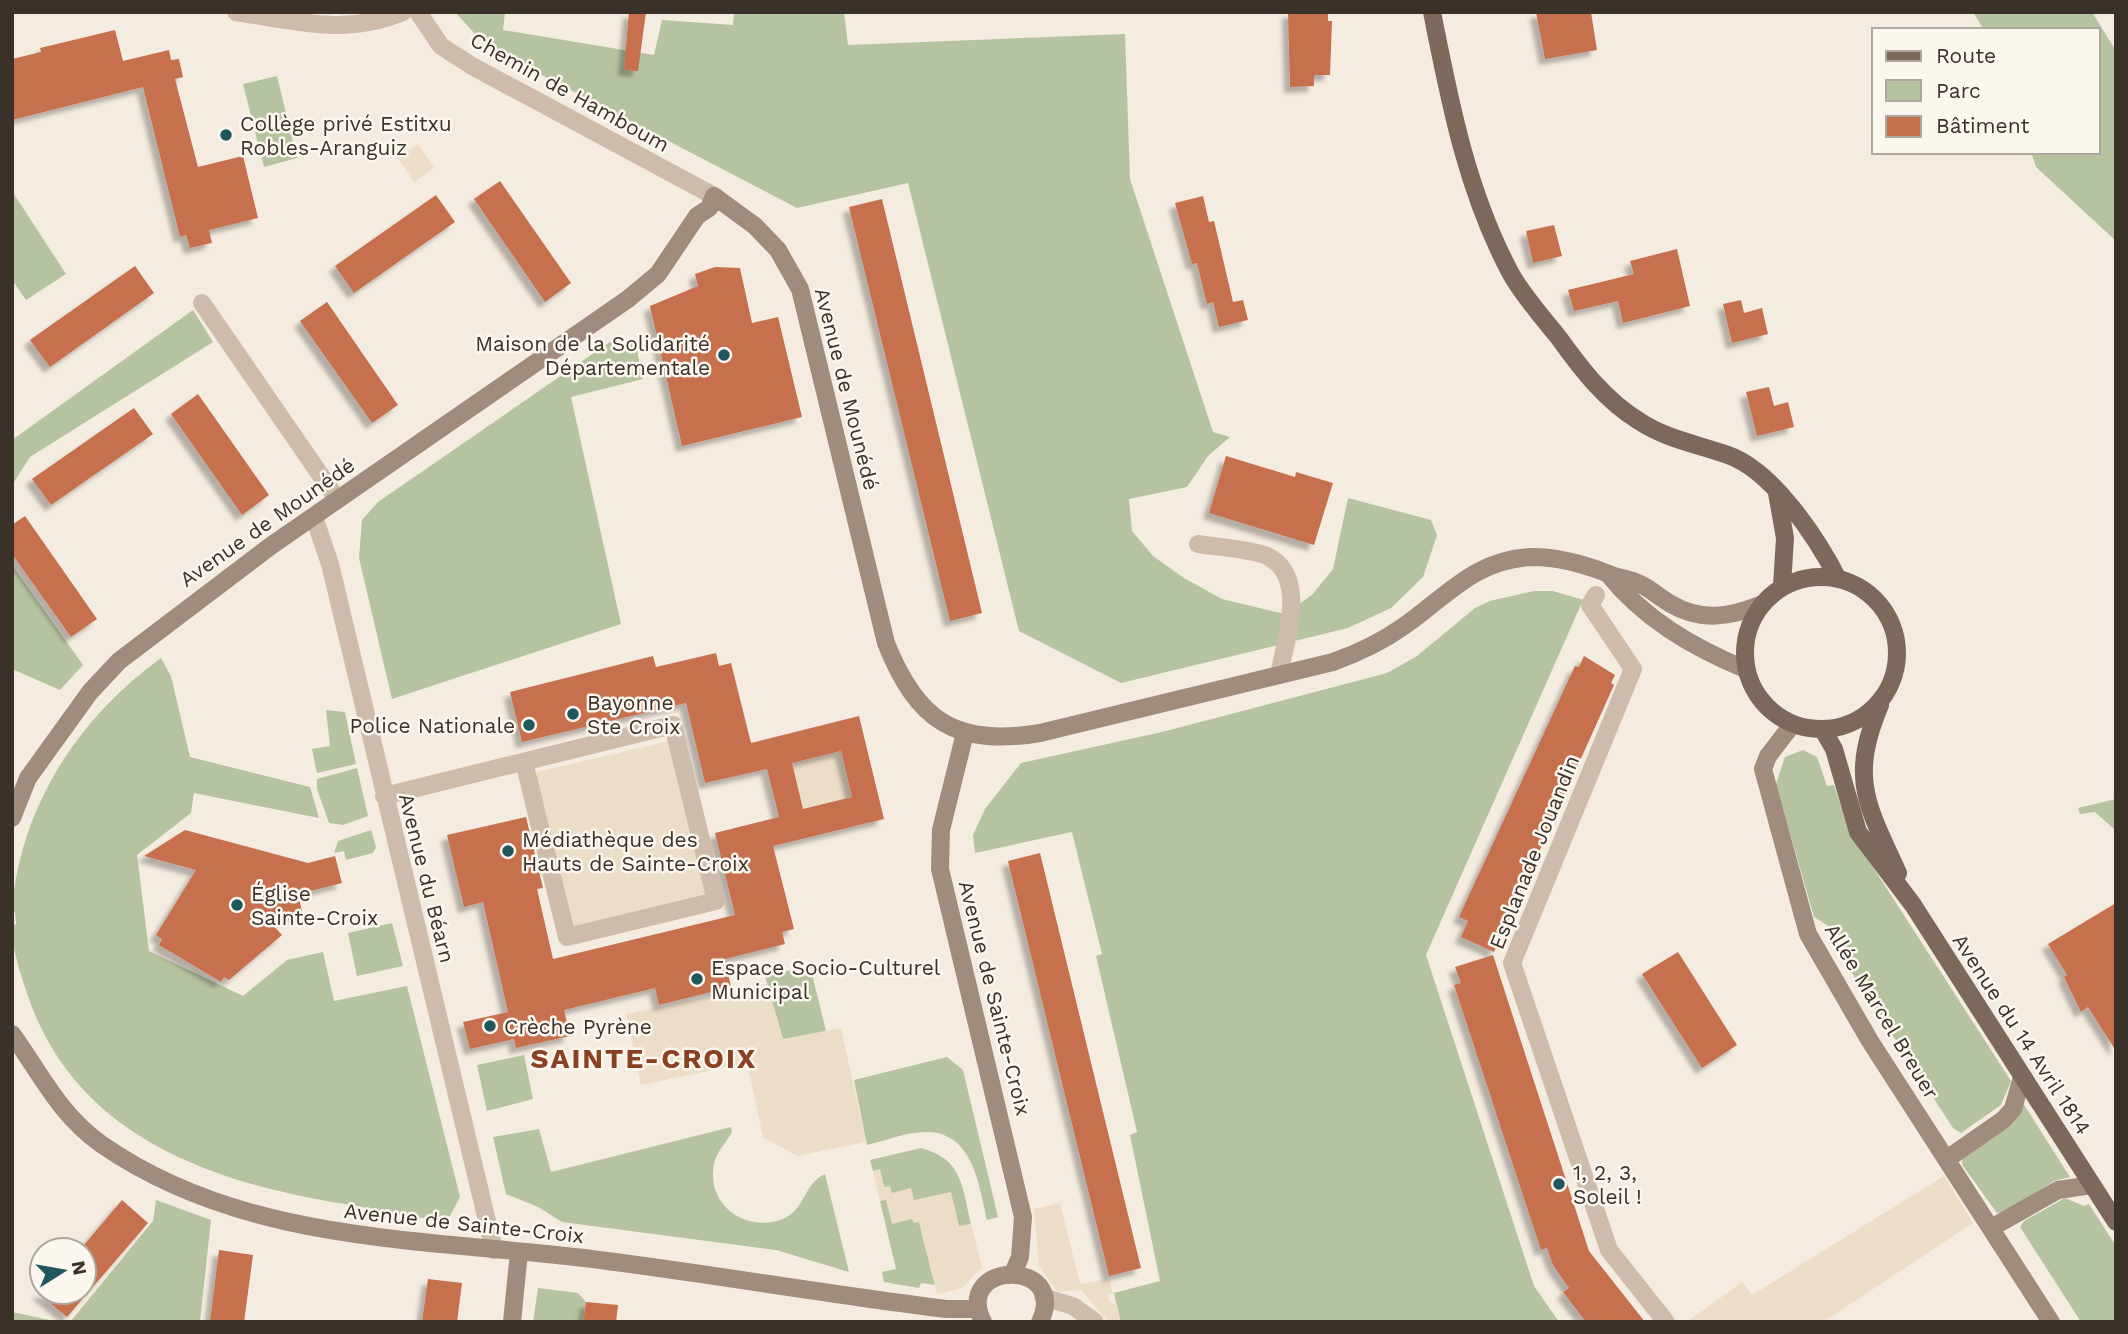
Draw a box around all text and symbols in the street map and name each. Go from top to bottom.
street label: Chemin de Hamboum [466,27,674,157]
legend [1872,28,2100,154]
text: Route [1936,43,1996,68]
text: Parc [1936,78,1981,103]
place label: Collège privé Estitxu Robles-Aranguiz [240,111,452,160]
text: Bâtiment [1936,113,2030,138]
marker: Collège privé Estitxu Robles-Aranguiz [218,127,234,143]
street label: Avenue de Mounédé [810,285,884,493]
place label: Maison de la Solidarité Départementale [475,331,710,380]
marker: Maison de la Solidarité Départementale [716,347,732,363]
street label: Avenue de Mounédé [175,452,359,592]
place label: Bayonne Ste Croix [587,690,681,739]
marker: Bayonne Ste Croix [565,706,581,722]
place label: Police Nationale [350,713,515,738]
marker: Police Nationale [521,717,537,733]
street label: Esplanade Jouandin [1484,751,1584,953]
street label: Avenue du Béarn [394,791,460,965]
place label: Médiathèque des Hauts de Sainte-Croix [522,827,749,876]
marker: Médiathèque des Hauts de Sainte-Croix [500,843,516,859]
street label: Avenue de Sainte-Croix [954,878,1036,1118]
place label: Église Sainte-Croix [251,881,378,930]
marker: Église Sainte-Croix [229,897,245,913]
street label: Allée Marcel Breuer [1820,919,1945,1104]
street label: Avenue du 14 Avril 1814 [1948,929,2096,1139]
place label: Espace Socio-Culturel Municipal [711,955,941,1004]
marker: Espace Socio-Culturel Municipal [689,971,705,987]
place label: Crèche Pyrène [504,1014,652,1039]
marker: Crèche Pyrène [482,1018,498,1034]
district label: SAINTE-CROIX [531,1042,757,1075]
place label: 1, 2, 3, Soleil ! [1573,1160,1642,1209]
marker: 1, 2, 3, Soleil ! [1551,1176,1567,1192]
street label: Avenue de Sainte-Croix [343,1198,585,1248]
north arrow [28,1236,98,1306]
text: N [67,1259,92,1277]

